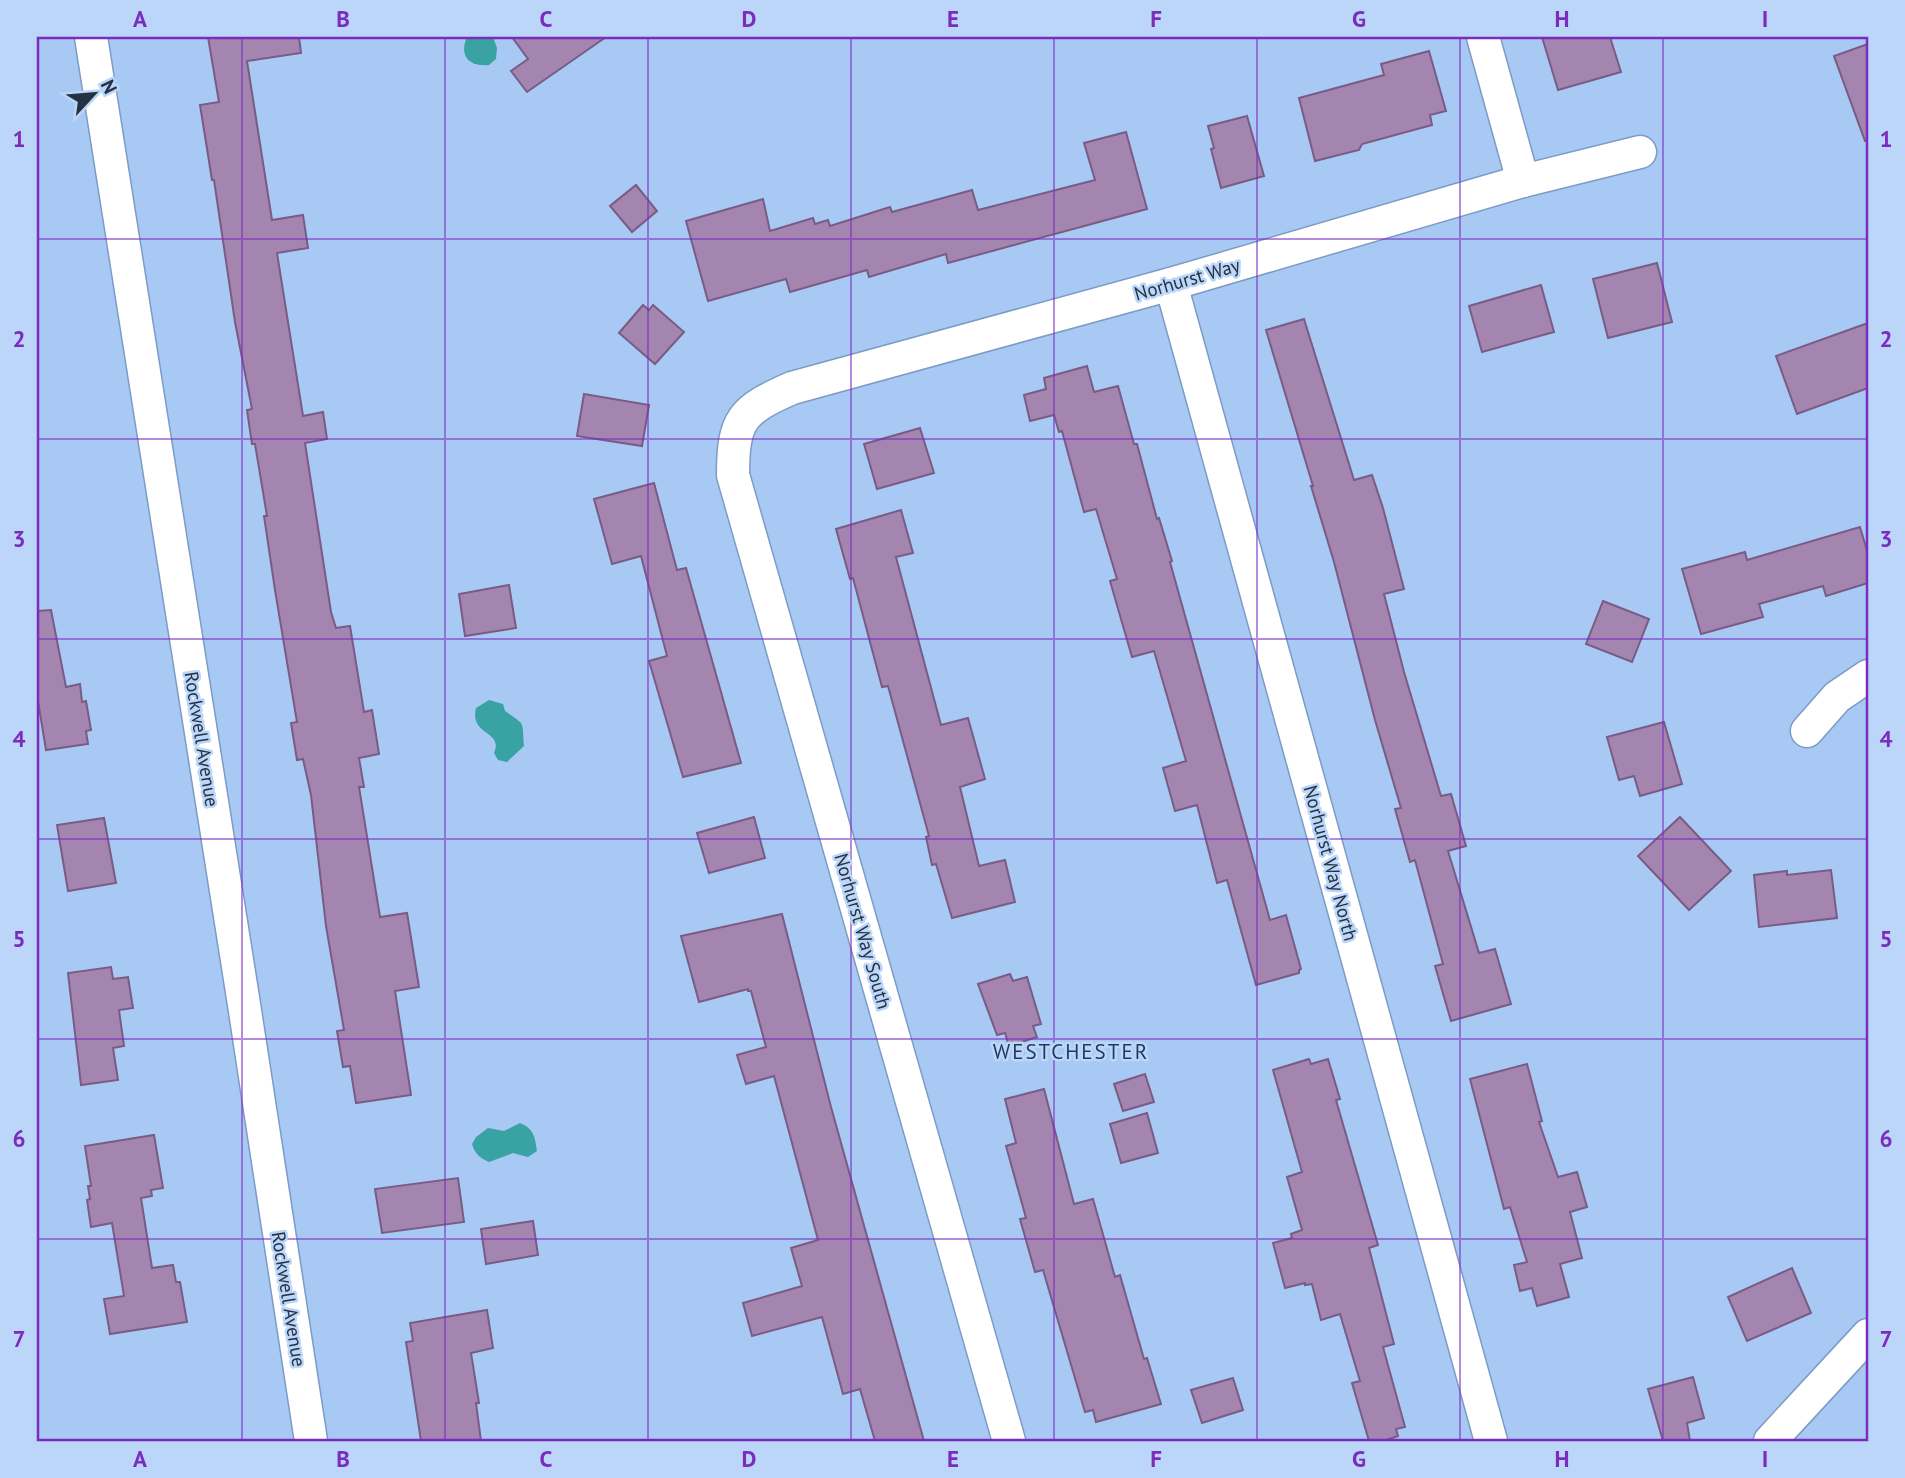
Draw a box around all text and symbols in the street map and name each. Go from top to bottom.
text: A [133,4,147,33]
text: B [336,4,350,33]
text: C [540,4,553,33]
text: D [742,4,756,33]
text: E [947,4,959,33]
text: F [1150,4,1162,33]
text: G [1352,4,1366,33]
text: H [1555,4,1569,33]
text: I [1762,4,1768,33]
north arrow [60,60,130,130]
text: N [96,76,123,97]
text: 1 [12,124,26,153]
text: 1 [1879,124,1893,153]
street label: Norhurst Way [1131,252,1243,306]
text: 2 [12,324,26,353]
text: 2 [1879,324,1893,353]
text: 3 [12,524,26,553]
text: 3 [1879,524,1893,553]
street label: Rockwell Avenue [179,670,225,808]
text: 4 [12,724,26,753]
text: 4 [1879,724,1893,753]
street label: Norhurst Way North [1299,783,1363,943]
street label: Norhurst Way South [829,850,897,1012]
text: 5 [12,924,26,953]
text: 5 [1879,924,1893,953]
district label: WESTCHESTER [993,1038,1149,1065]
text: 6 [12,1124,26,1153]
text: 6 [1879,1124,1893,1153]
street label: Rockwell Avenue [266,1230,312,1368]
text: 7 [12,1324,26,1353]
text: 7 [1879,1324,1893,1353]
text: A [133,1444,147,1473]
text: B [336,1444,350,1473]
text: C [540,1444,553,1473]
text: D [742,1444,756,1473]
text: E [947,1444,959,1473]
text: F [1150,1444,1162,1473]
text: G [1352,1444,1366,1473]
text: H [1555,1444,1569,1473]
text: I [1762,1444,1768,1473]

